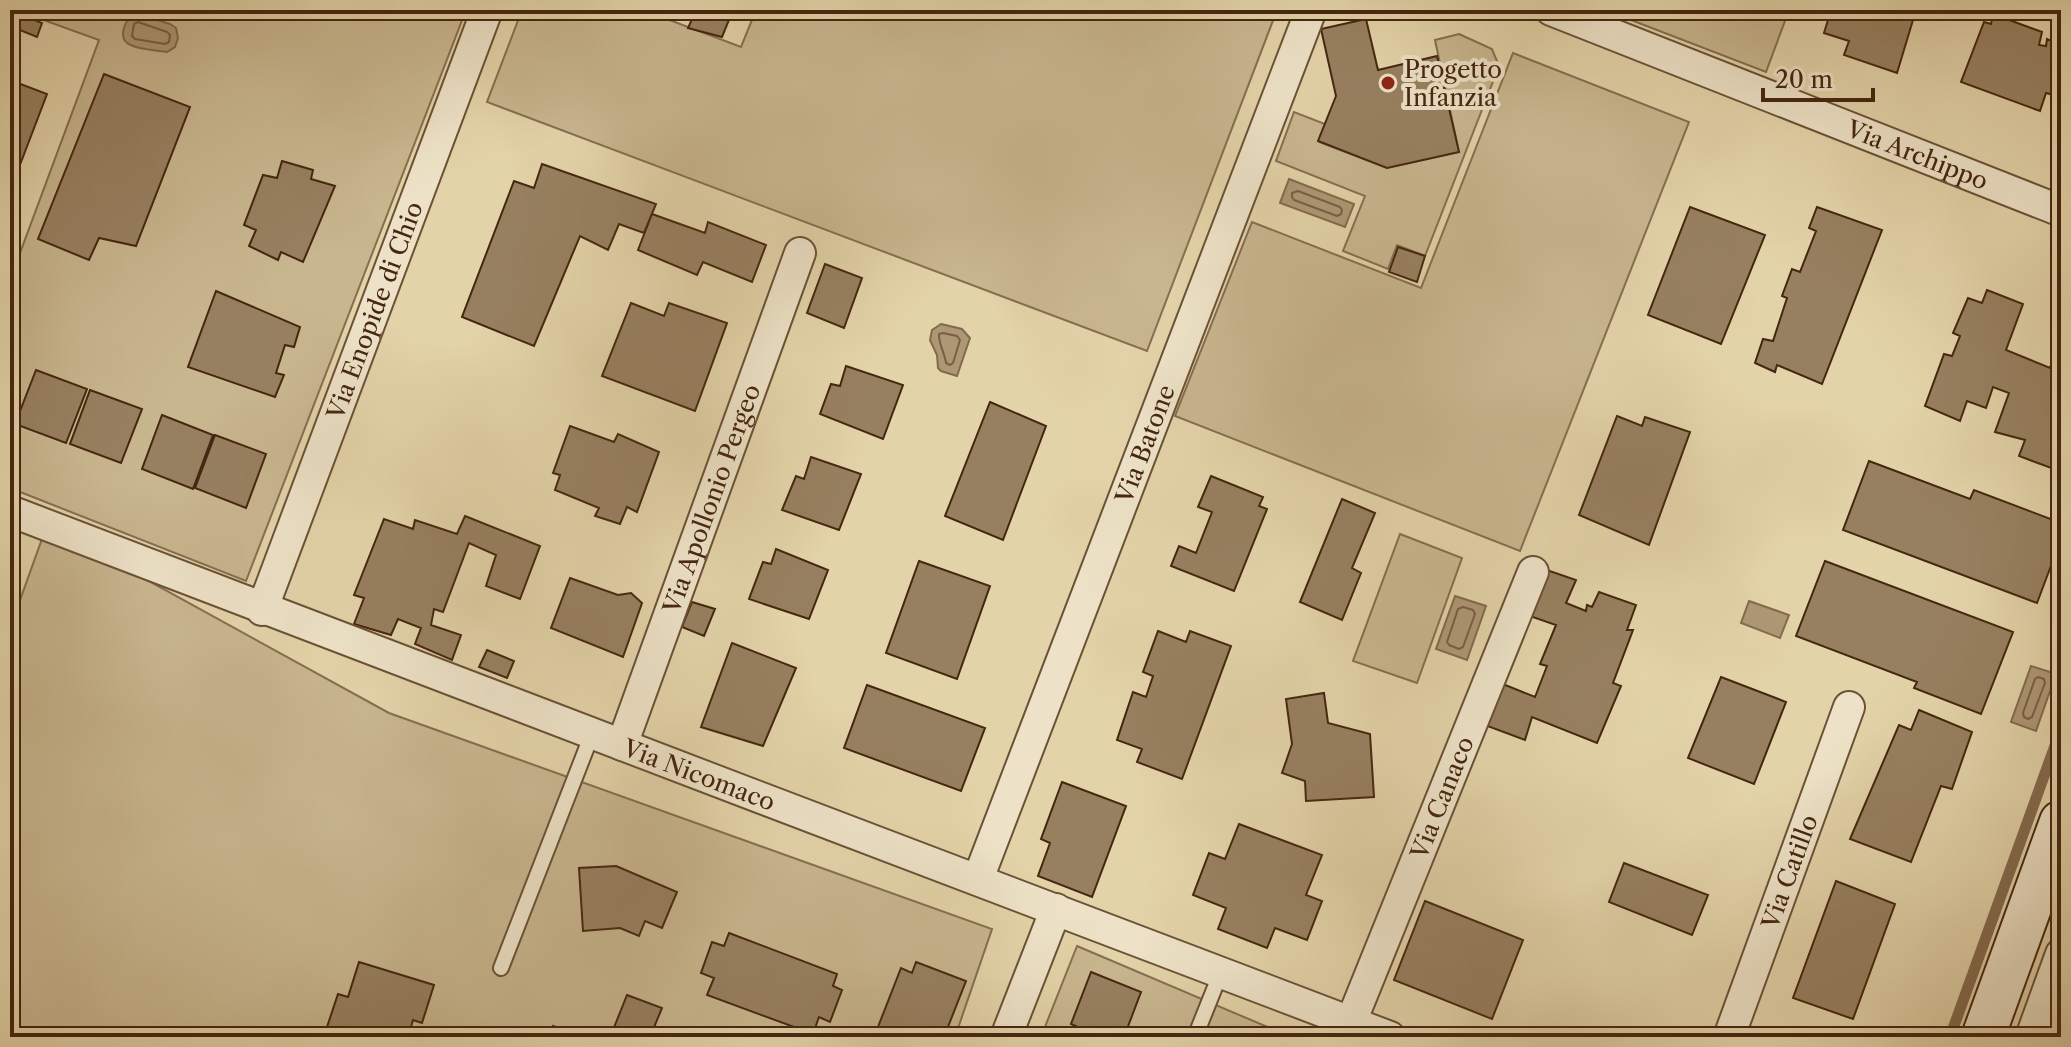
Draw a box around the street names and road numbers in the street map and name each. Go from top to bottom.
street label: Via Archippo [1842,113,1992,195]
street label: Via Enopide di Chio [320,197,428,424]
street label: Via Apollonio Pergeo [656,380,766,618]
street label: Via Batone [1109,381,1181,508]
street label: Via Nicomaco [618,732,779,816]
street label: Via Canaco [1404,732,1479,864]
street label: Via Catillo [1755,811,1823,934]

